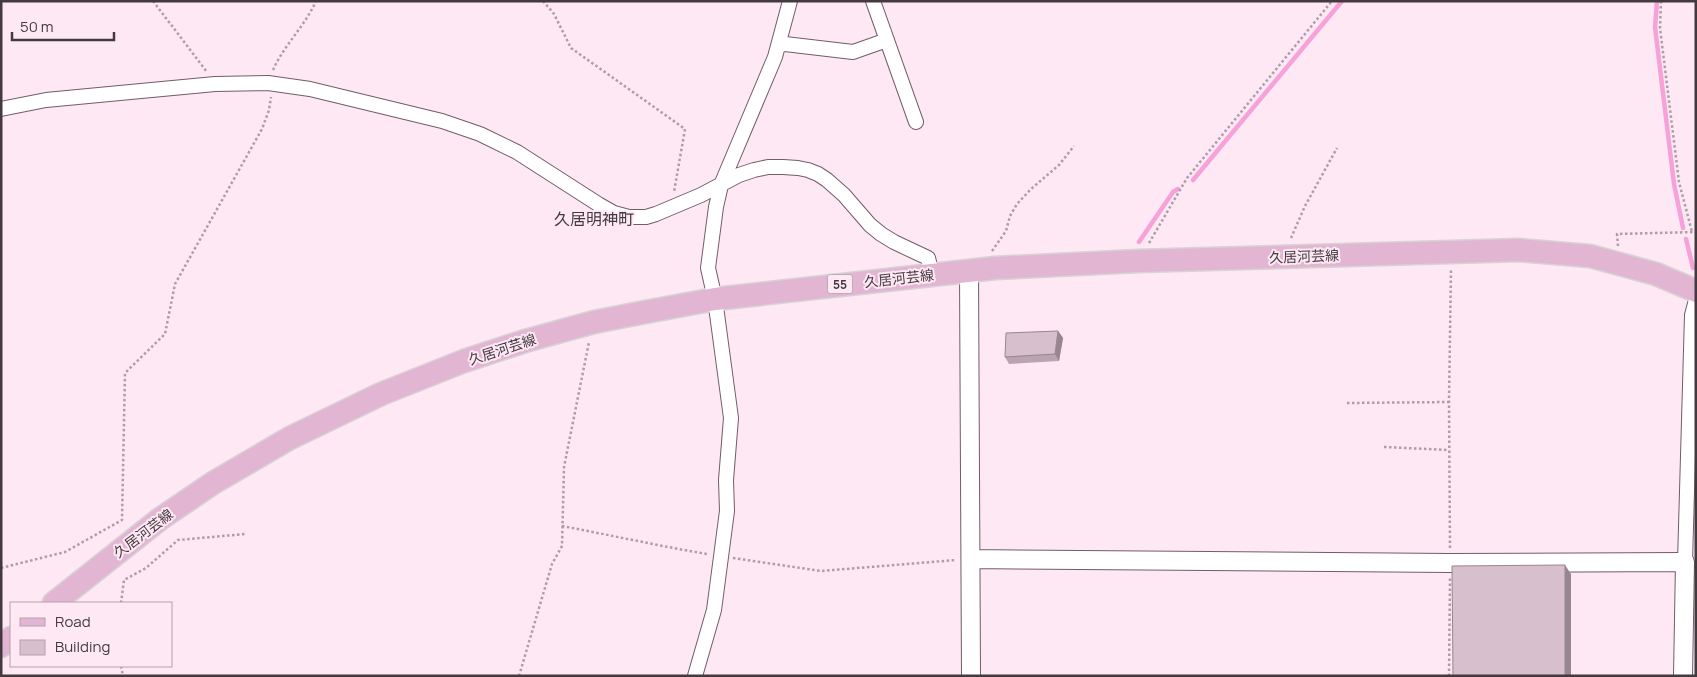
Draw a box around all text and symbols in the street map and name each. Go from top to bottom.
scale bar [12,10,115,42]
text: 50 m [20,16,54,37]
district label: 久居明神町 [554,208,634,230]
street label: 久居河芸線 [1269,245,1339,267]
street label: 久居河芸線 [863,265,935,291]
road number: 55 [828,274,852,294]
street label: 久居河芸線 [466,329,538,369]
street label: 久居河芸線 [109,504,177,562]
legend [10,602,172,667]
text: Road [55,611,91,632]
text: Building [55,636,110,657]

